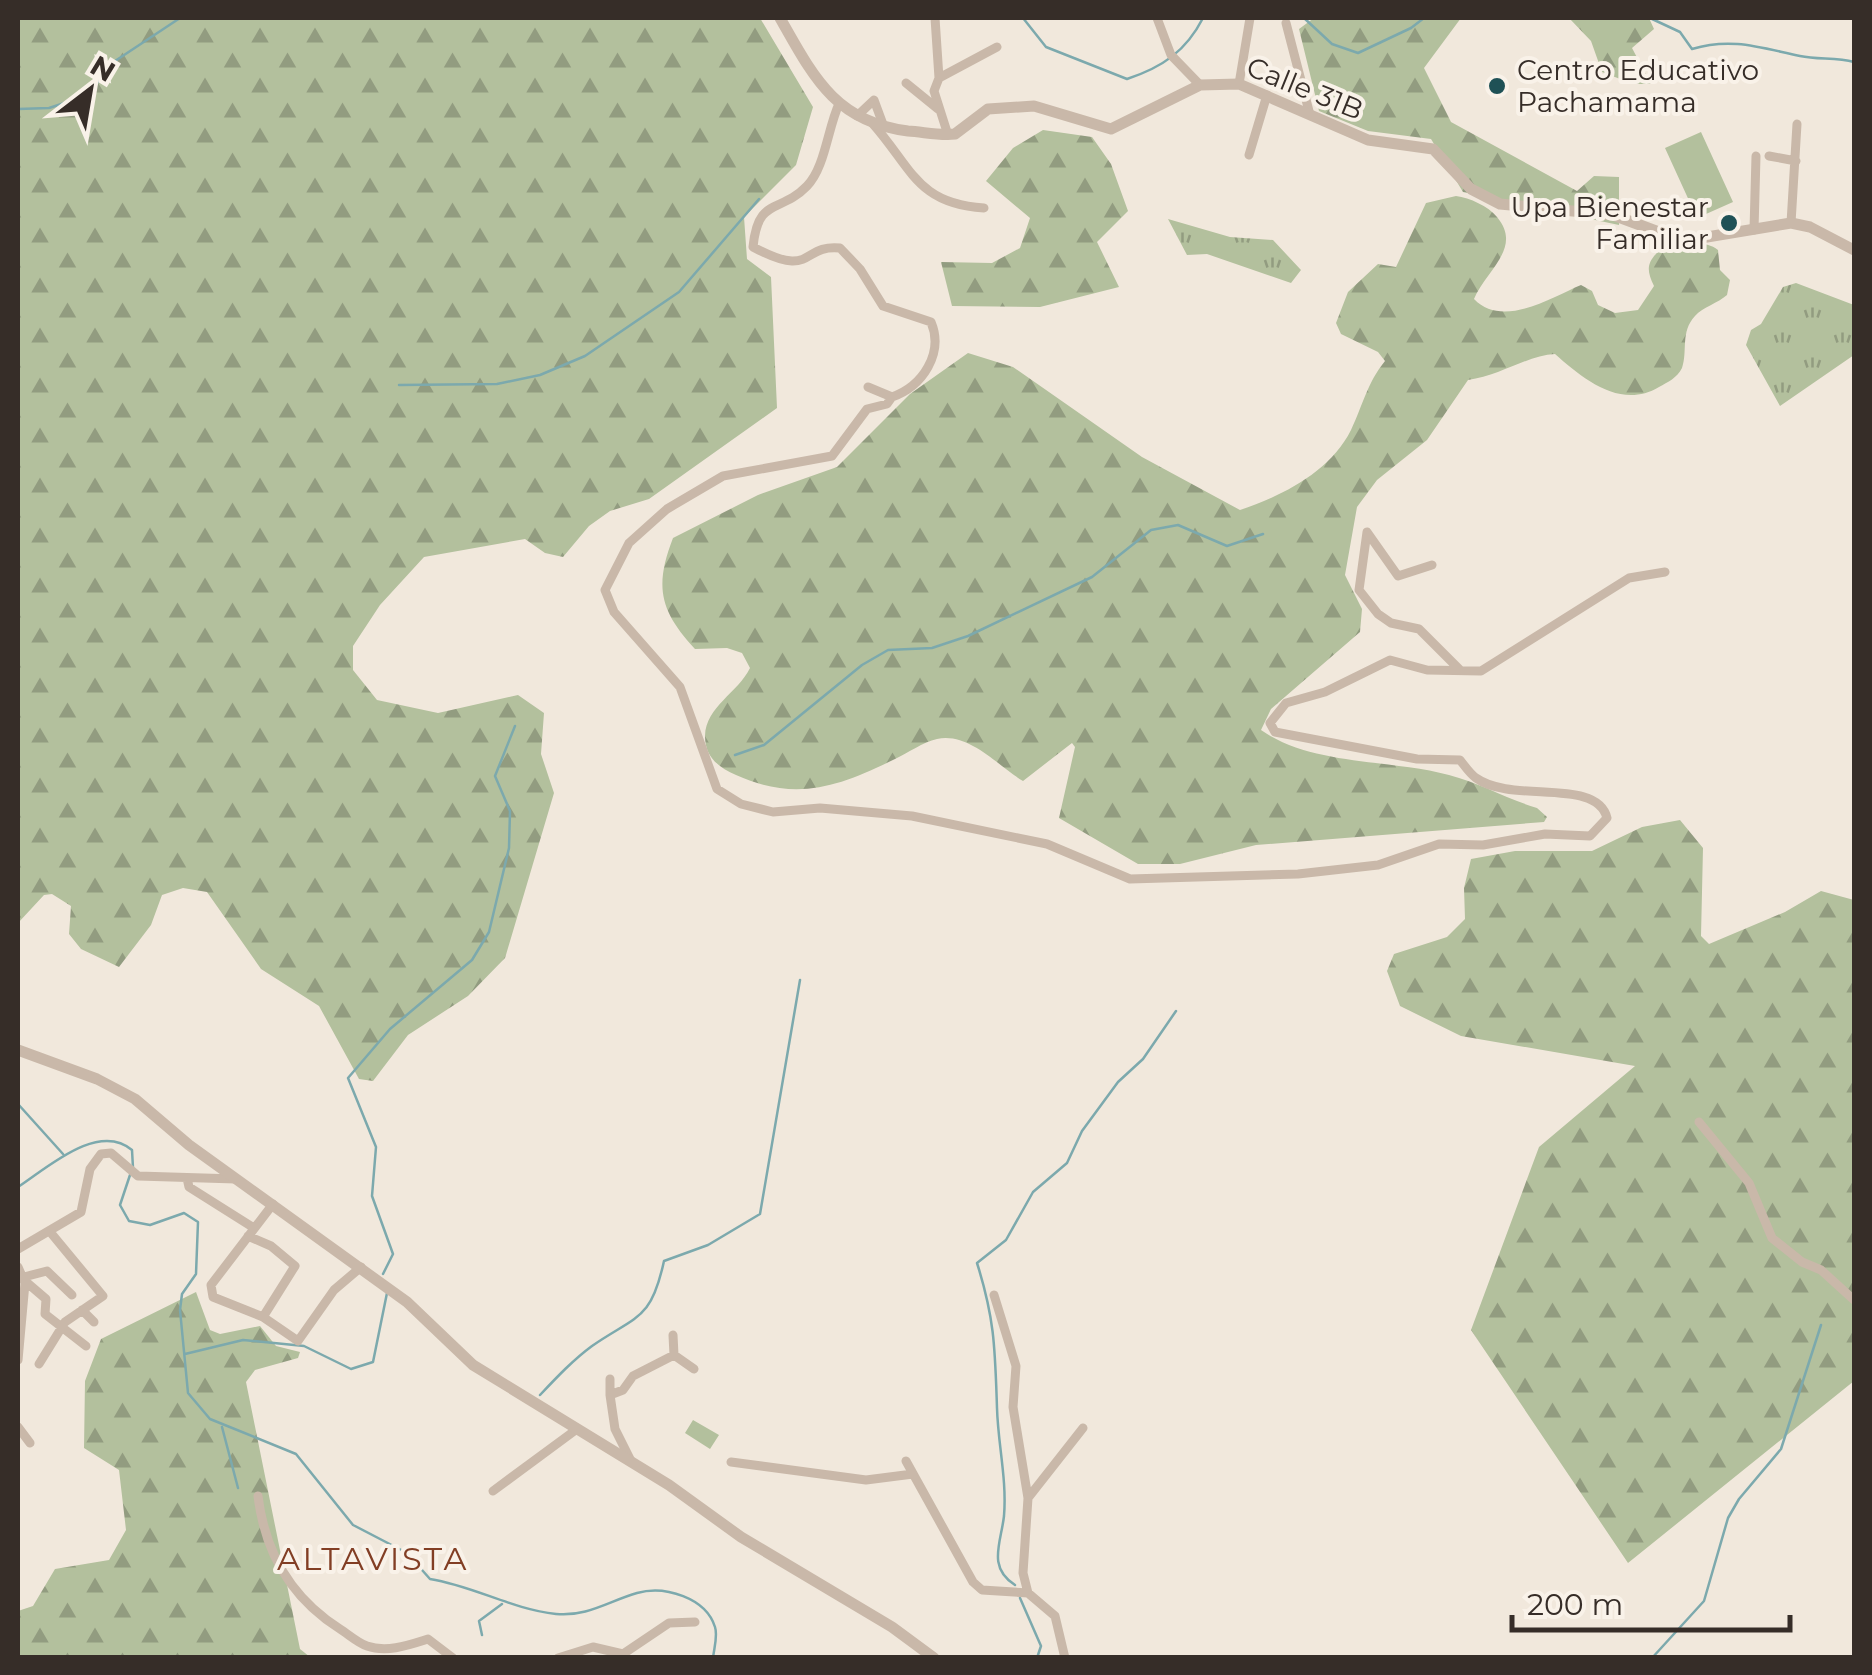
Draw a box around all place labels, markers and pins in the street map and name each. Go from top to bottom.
place label: Centro Educativo Pachamama [1517,53,1759,119]
marker: Centro Educativo Pachamama [1486,75,1508,97]
place label: Upa Bienestar Familiar [1510,190,1709,256]
marker: Upa Bienestar Familiar [1718,212,1740,234]

